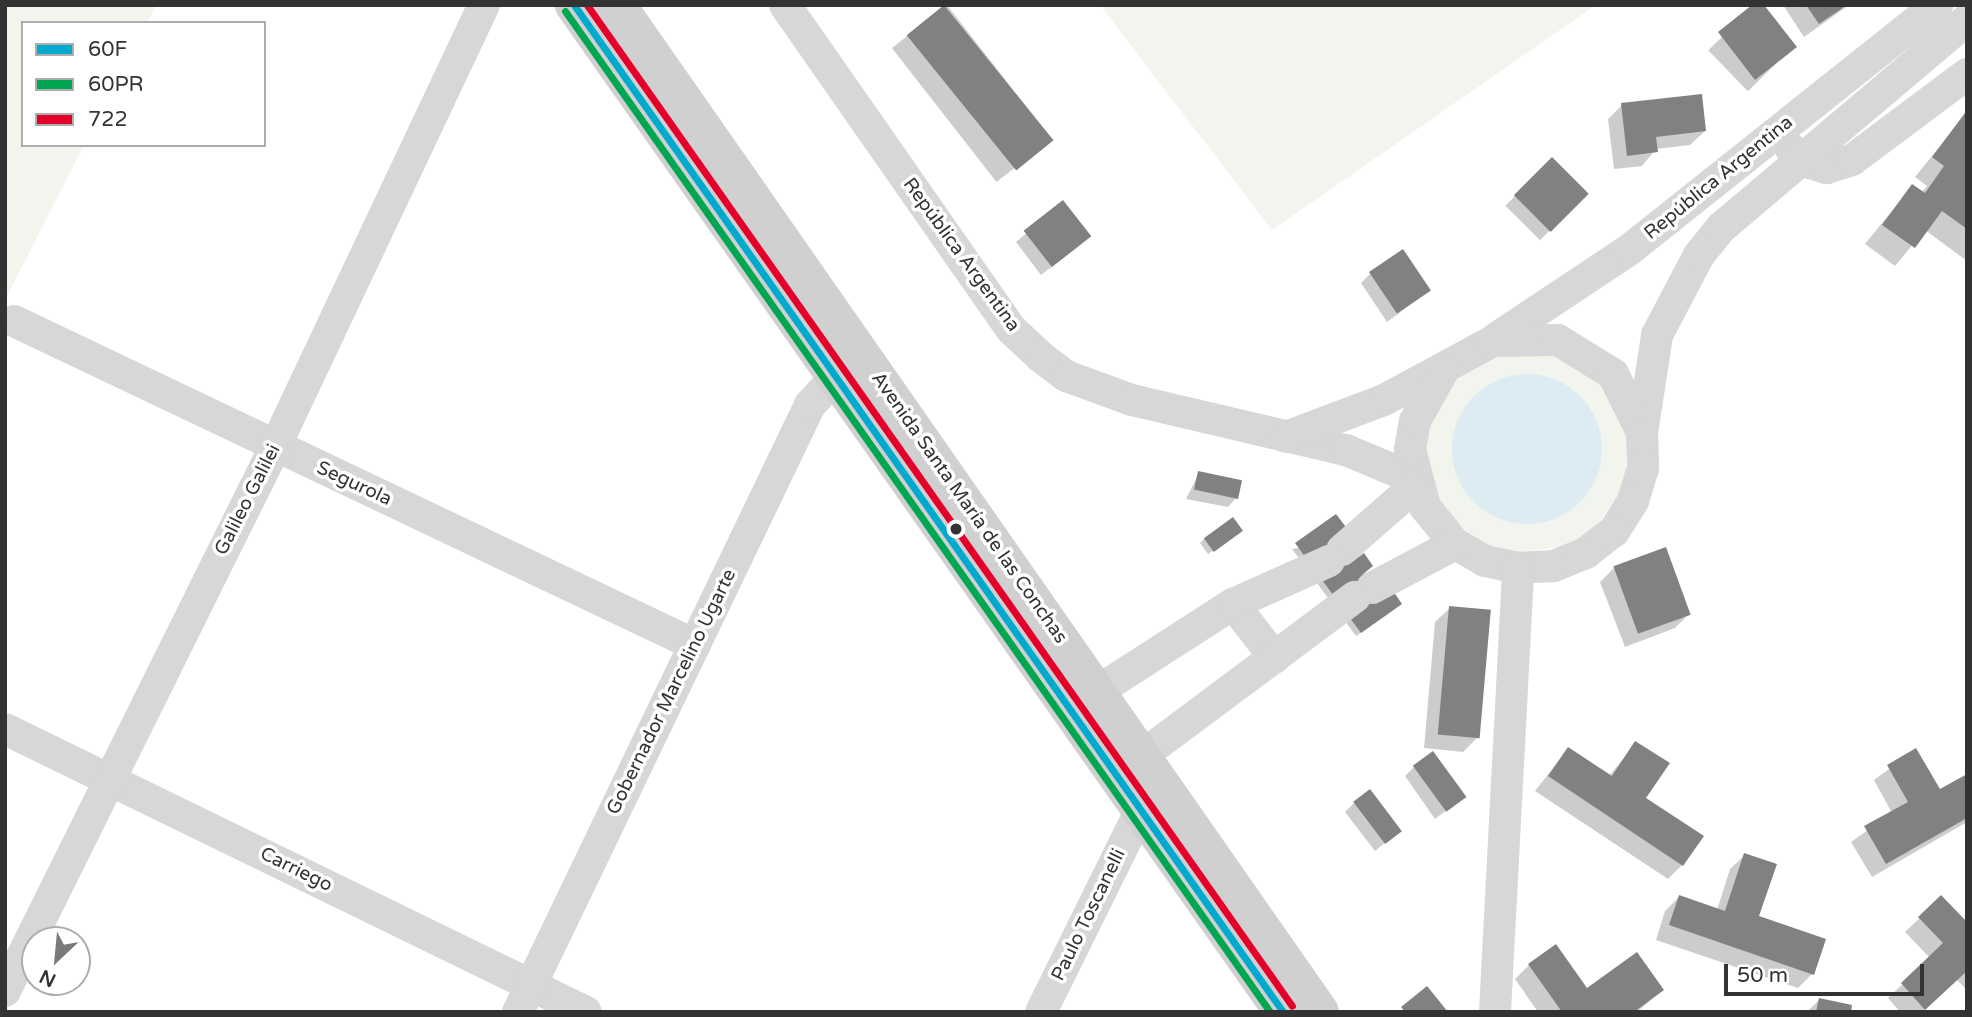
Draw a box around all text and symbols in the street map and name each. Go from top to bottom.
legend [21,21,266,147]
text: 60F [88,37,127,62]
text: 60PR [88,72,143,97]
text: 722 [88,107,128,132]
street label: República Argentina [1640,111,1798,245]
street label: República Argentina [898,174,1024,336]
street label: Avenida Santa María de las Conchas [866,368,1072,648]
street label: Galileo Galilei [210,441,286,559]
street label: Segurola [313,457,395,511]
unlabelled marker [949,522,963,536]
street label: Gobernador Marcelino Ugarte [603,566,741,818]
street label: Carriego [256,843,336,897]
street label: Paulo Toscanelli [1047,845,1131,985]
north arrow [21,926,91,996]
scale bar [1727,950,1926,994]
text: 50 m [1737,963,1788,988]
text: N [36,965,59,991]

